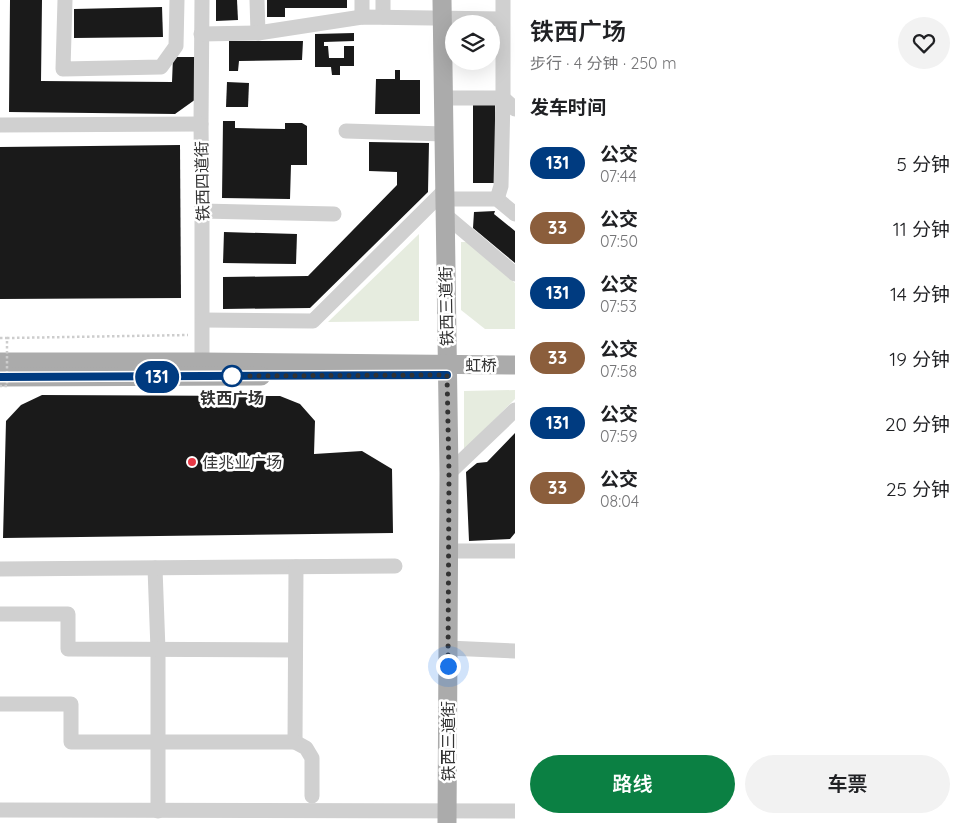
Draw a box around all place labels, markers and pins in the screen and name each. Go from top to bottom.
marker: 铁西广场 [221,365,243,387]
place label: 铁西广场 [200,388,264,408]
place label: 佳兆业广场 [202,452,282,472]
marker: 佳兆业广场 [186,456,198,468]

